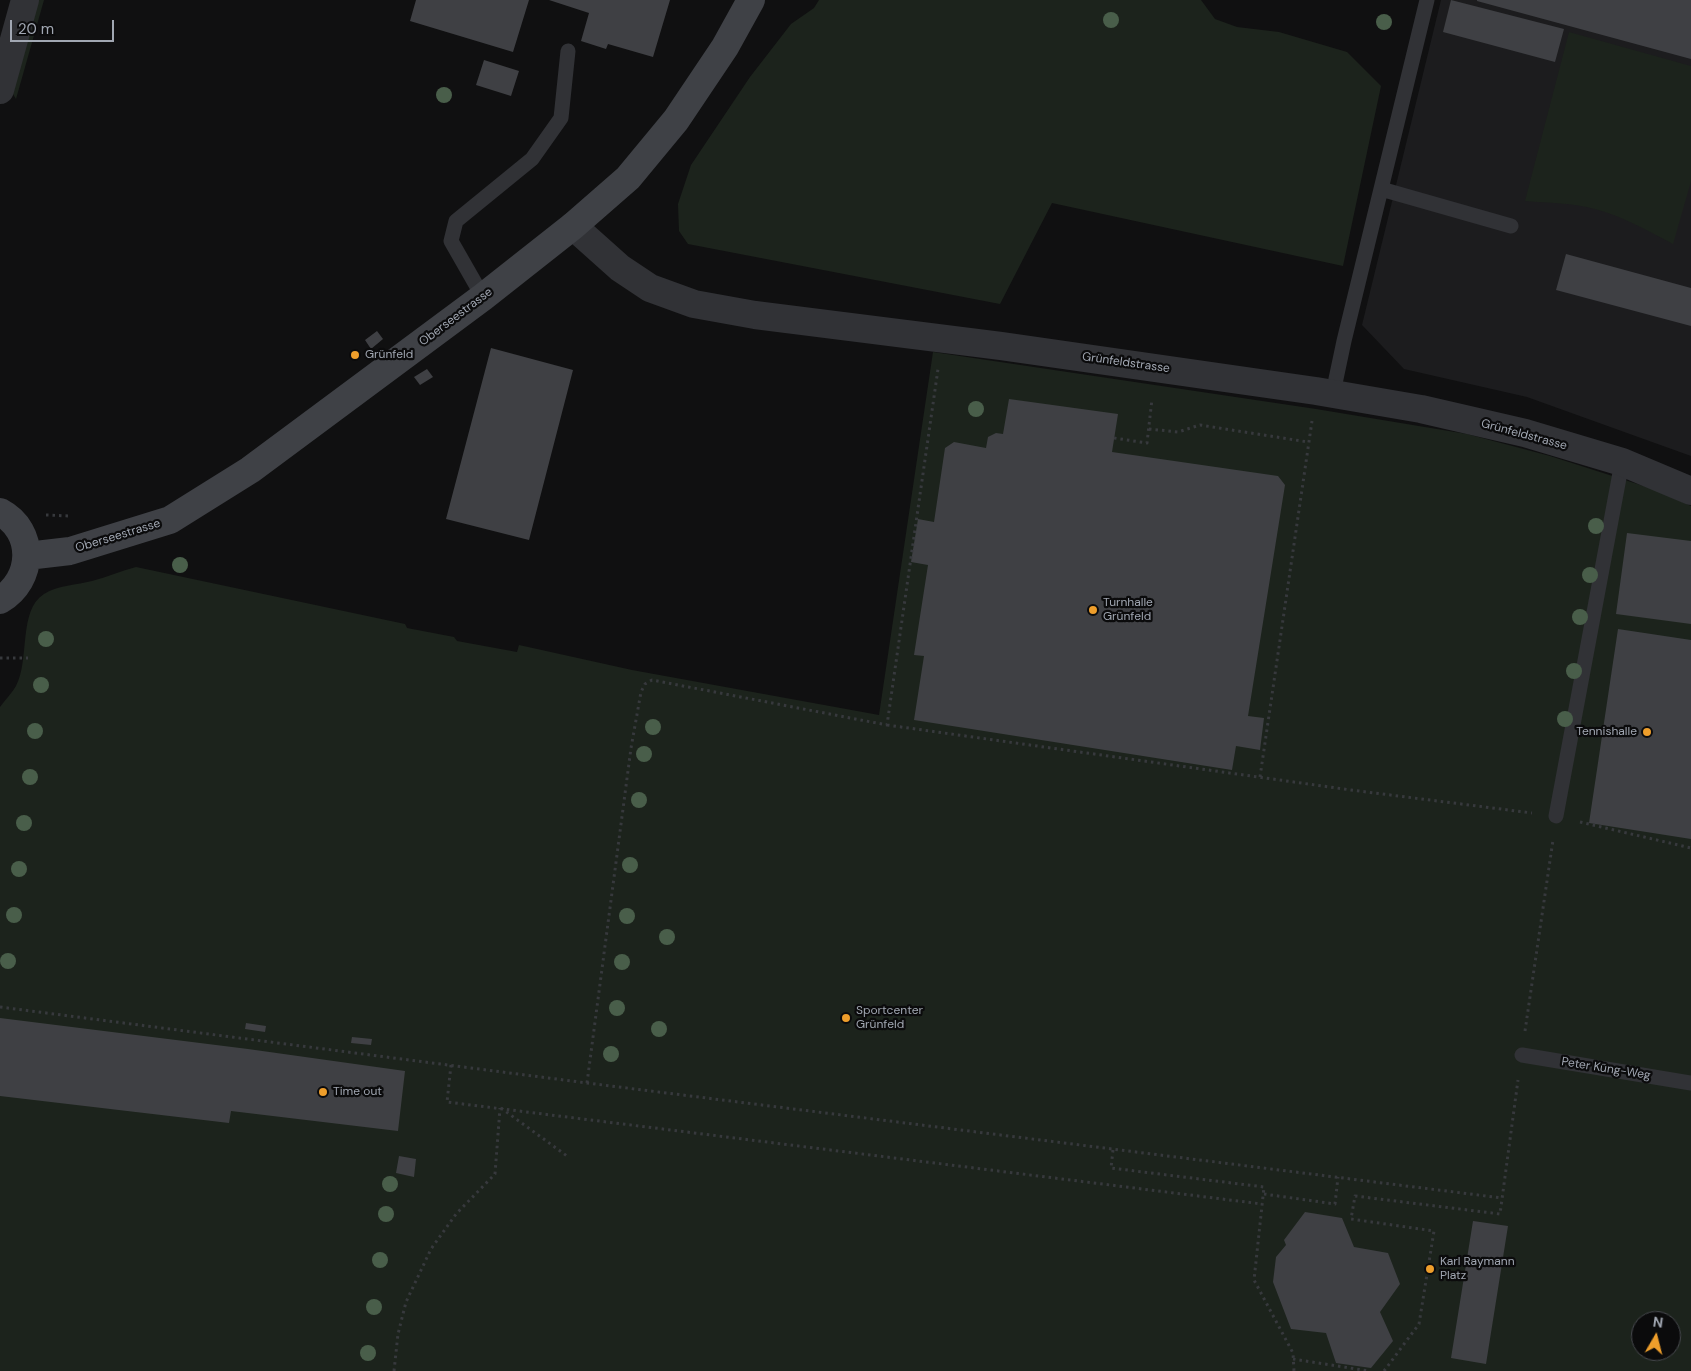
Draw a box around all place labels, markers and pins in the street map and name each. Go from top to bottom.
place label: Grünfeld [365,348,413,362]
marker: Grünfeld [349,349,361,361]
place label: Turnhalle Grünfeld [1103,596,1153,624]
marker: Turnhalle Grünfeld [1087,604,1099,616]
place label: Tennishalle [1576,725,1637,739]
marker: Tennishalle [1641,726,1653,738]
place label: Sportcenter Grünfeld [856,1004,923,1032]
marker: Sportcenter Grünfeld [840,1012,852,1024]
place label: Time out [333,1085,382,1099]
marker: Time out [317,1086,329,1098]
place label: Karl Raymann Platz [1440,1255,1515,1283]
marker: Karl Raymann Platz [1424,1263,1436,1275]

